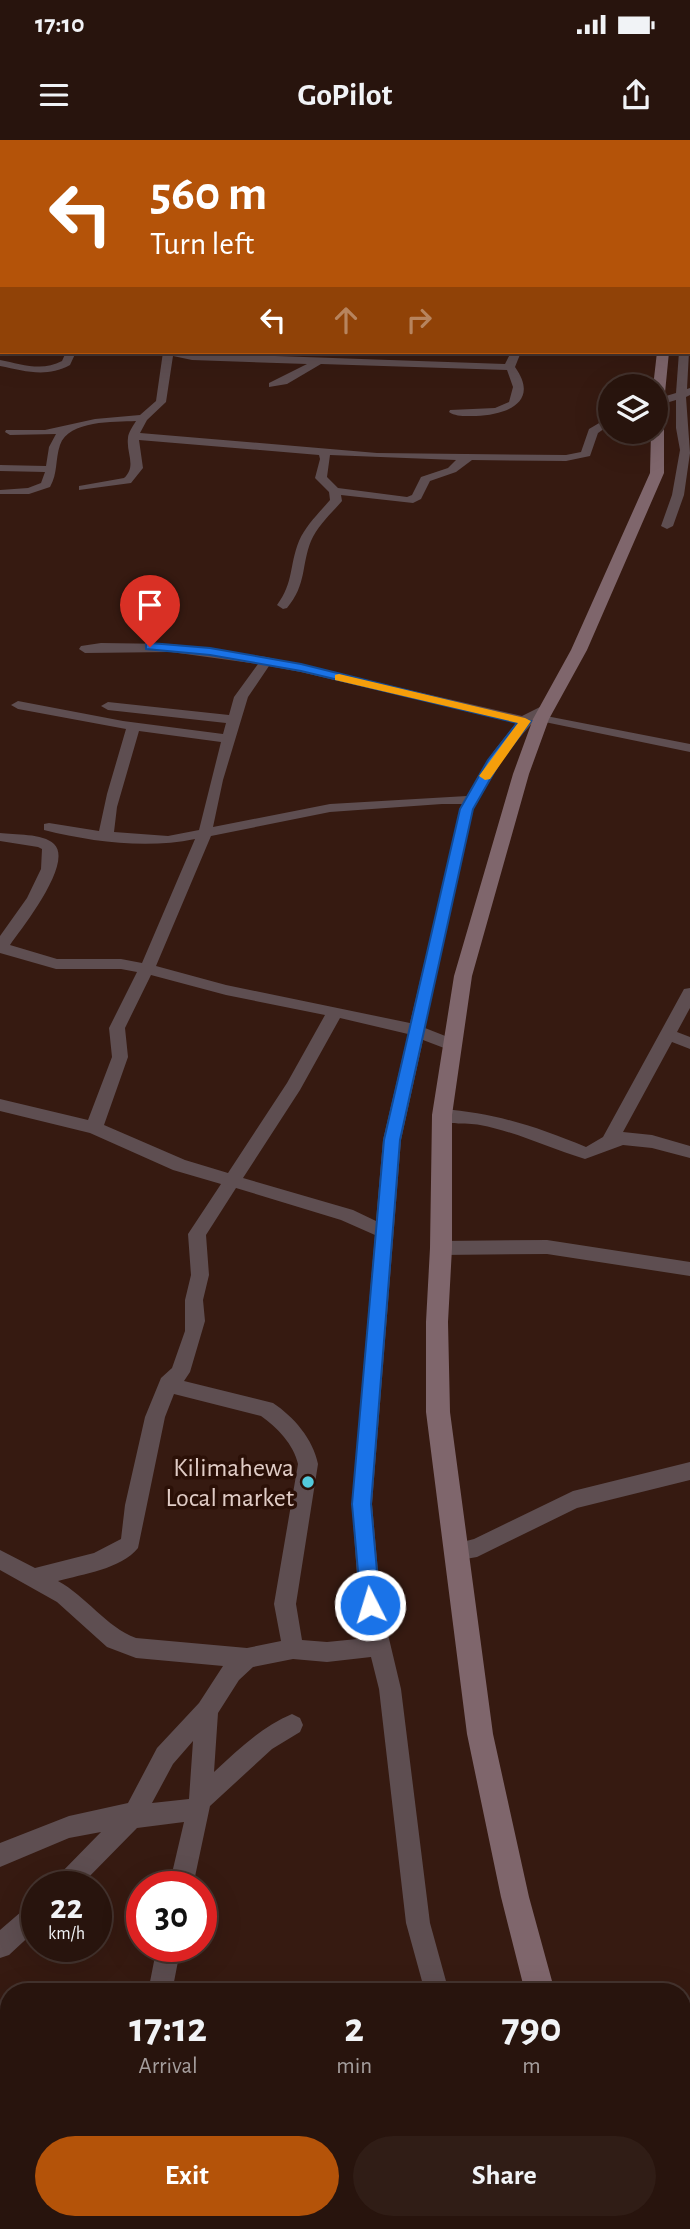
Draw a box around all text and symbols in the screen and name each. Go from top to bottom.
text: 17:10 [35,11,84,37]
icon: menu [35,76,73,114]
icon: share [617,76,655,114]
text: GoPilot [298,79,392,111]
icon: left [35,168,126,259]
text: 560 m [150,170,267,219]
text: Turn left [150,228,254,260]
icon: left [254,301,292,339]
icon: ahead [327,301,365,339]
icon: right [400,301,438,339]
map controls [598,374,668,444]
button: layers [598,374,668,444]
pin [120,575,180,647]
icon: arrive [131,586,169,624]
place label: Kilimahewa Local market [166,1455,294,1511]
marker: Kilimahewa Local market [300,1474,316,1490]
position arrow [333,1568,407,1642]
speed limit sign: 30 [126,1871,217,1962]
text: 22 [50,1890,83,1925]
text: km/h [48,1925,85,1943]
text: 17:12 [129,2007,207,2049]
text: 2 [344,2007,364,2049]
text: 790 [501,2007,562,2049]
text: Arrival [139,2055,198,2078]
text: min [336,2055,372,2078]
text: m [522,2055,541,2078]
button: Exit [35,2136,339,2216]
button: Share [353,2136,656,2216]

